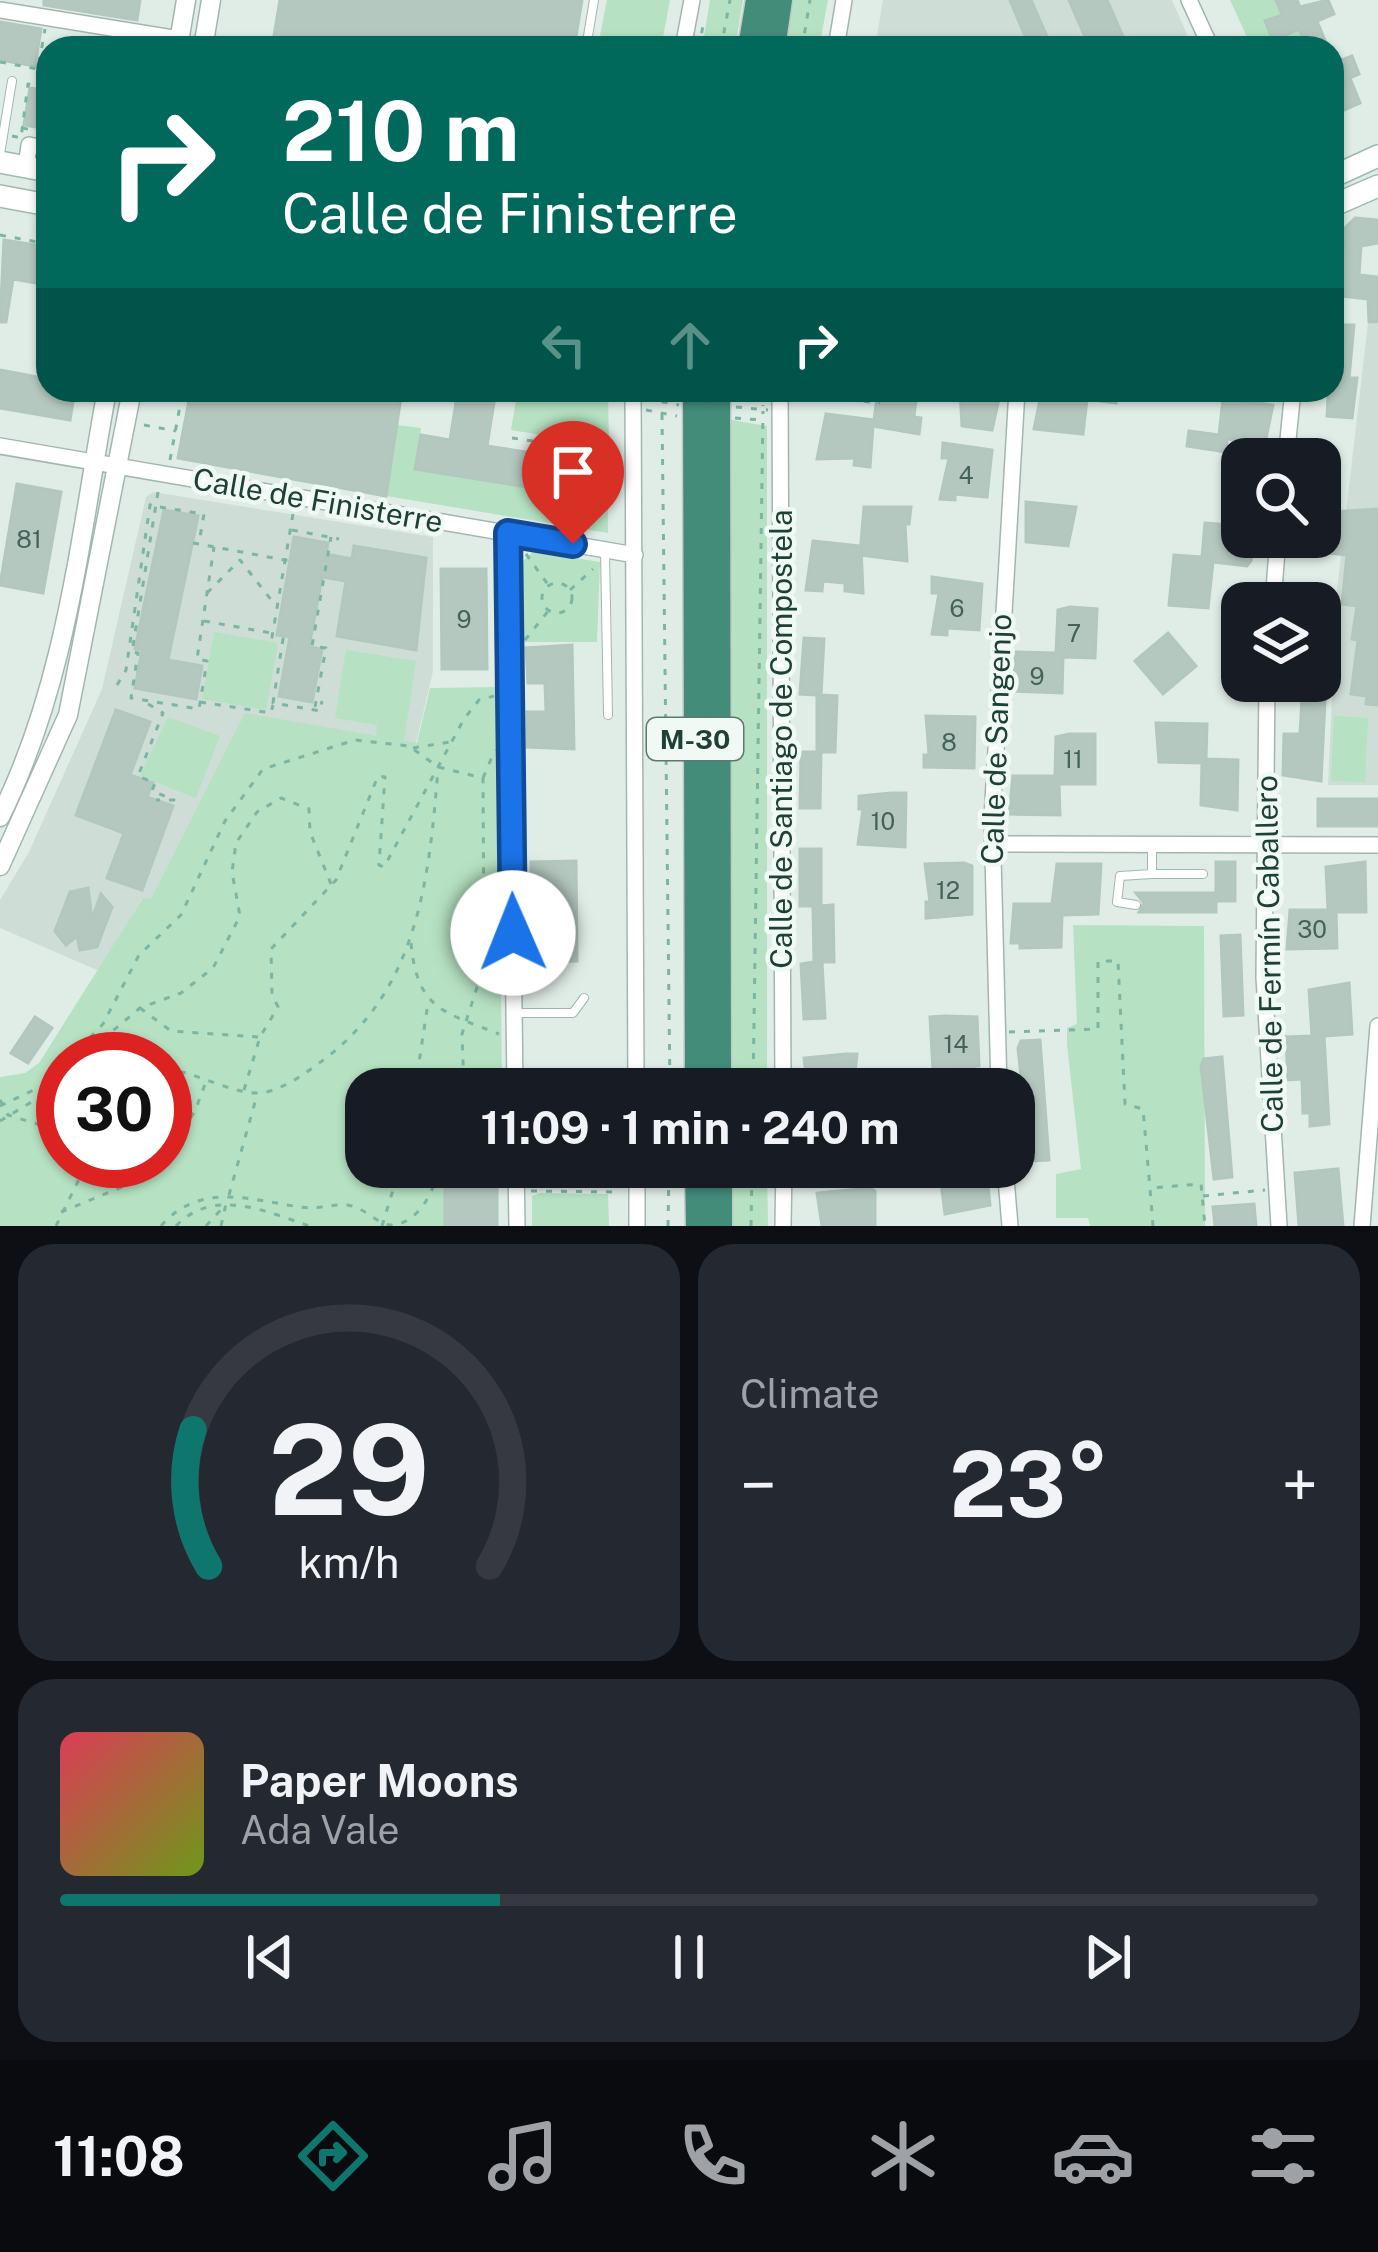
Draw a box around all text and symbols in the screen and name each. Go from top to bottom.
text: 210 m [282,81,520,180]
icon: right [84,84,240,240]
text: Calle de Finisterre [282,182,738,245]
icon: left [531,312,597,378]
icon: ahead [657,312,723,378]
icon: right [783,312,849,378]
pin [522,421,624,544]
map controls [1221,438,1341,702]
button: search [1221,438,1341,558]
icon: arrive [540,439,606,505]
street label: Calle de Finisterre [190,460,446,540]
house number: 4 [958,461,974,489]
street label: Calle de Santiago de Compostela [763,509,799,969]
house number: 81 [16,525,42,553]
button: layers [1221,582,1341,702]
house number: 6 [950,594,964,622]
house number: 9 [457,605,472,633]
street label: Calle de Sangenjo [974,613,1018,865]
house number: 7 [1067,619,1081,647]
house number: 9 [1030,662,1045,690]
road number: M-30 [647,718,743,760]
house number: 8 [941,728,957,756]
house number: 11 [1063,745,1083,773]
street label: Calle de Fermín Caballero [1248,775,1290,1133]
house number: 10 [871,807,895,835]
position arrow [450,870,576,996]
house number: 12 [936,876,960,904]
house number: 30 [1297,915,1327,943]
house number: 14 [944,1030,968,1058]
speed limit sign: 30 [36,1032,192,1188]
text: 11:09 · 1 min · 240 m [481,1101,899,1154]
text: Climate [740,1371,880,1417]
text: 29 [268,1396,430,1543]
text: 23° [949,1431,1109,1537]
text: − [740,1446,777,1524]
text: + [1281,1446,1318,1524]
text: km/h [299,1536,399,1587]
text: Paper Moons [240,1754,519,1807]
text: Ada Vale [240,1807,400,1853]
icon: previous [237,1924,303,1990]
icon: pause [656,1924,722,1990]
icon: next [1075,1924,1141,1990]
icon: directions [291,2114,375,2198]
icon: music [481,2114,565,2198]
icon: phone [671,2114,755,2198]
icon: climate [861,2114,945,2198]
icon: car [1051,2114,1135,2198]
icon: filters [1241,2114,1325,2198]
text: 11:08 [53,2125,185,2188]

